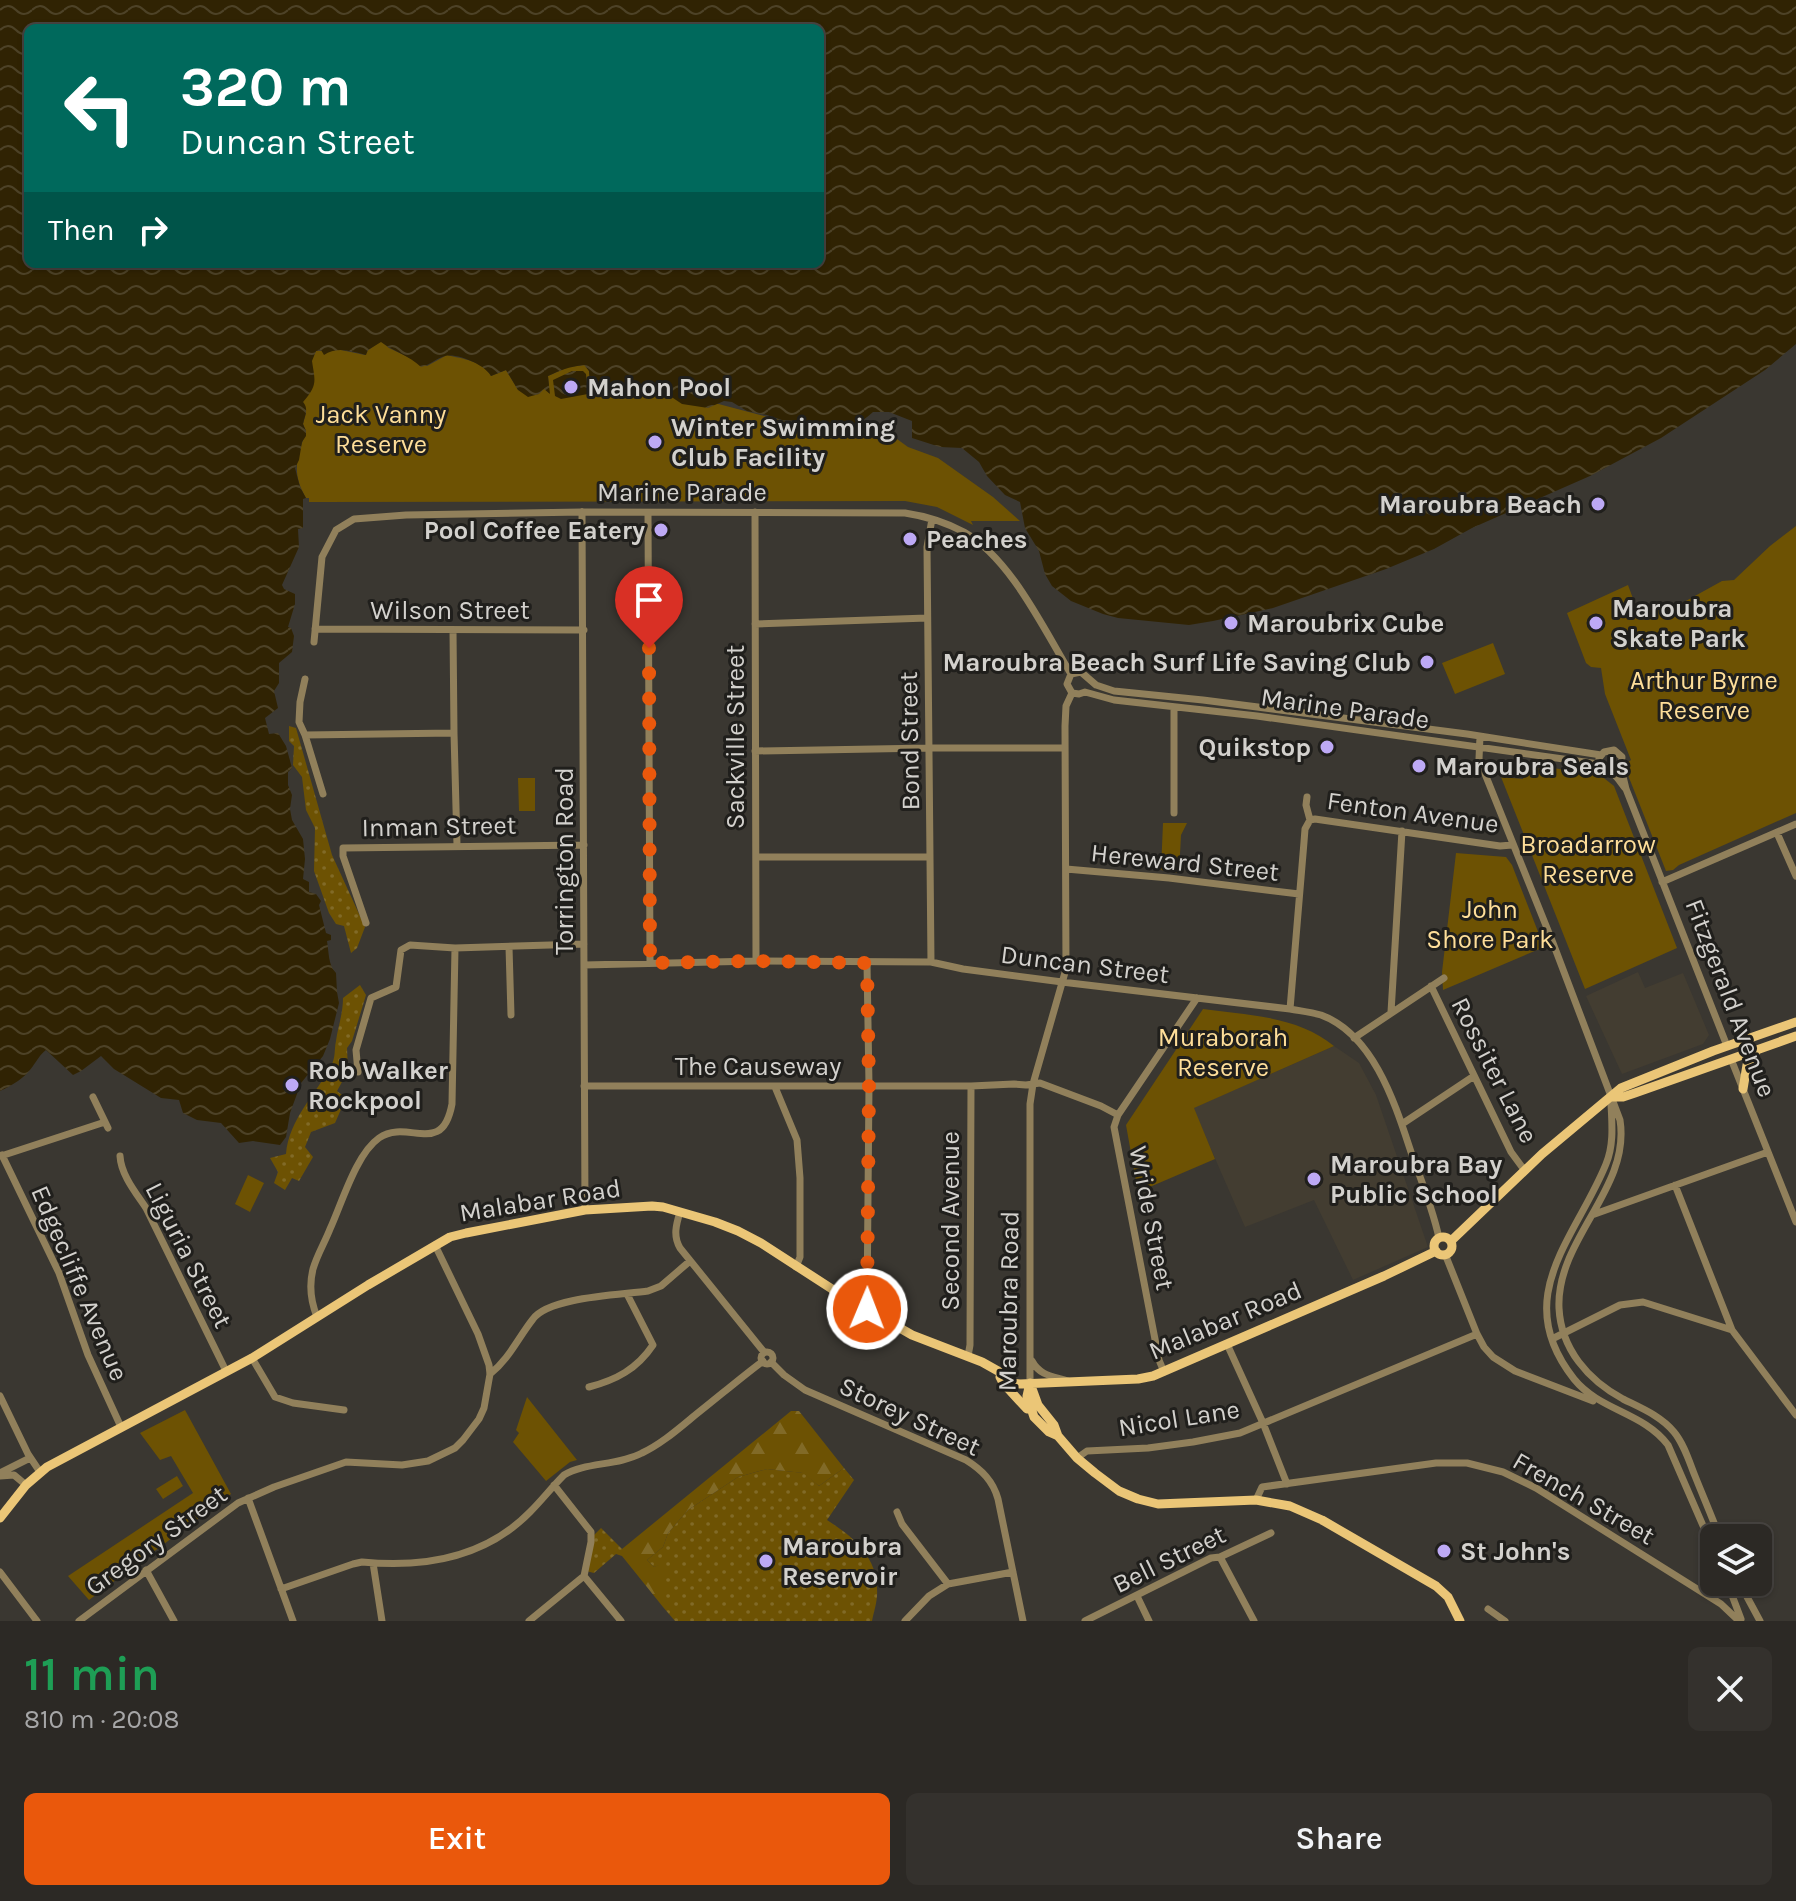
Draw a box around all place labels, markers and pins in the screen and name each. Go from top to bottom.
place label: Mahon Pool [587,372,731,403]
marker: Mahon Pool [562,378,580,396]
place label: Winter Swimming Club Facility [671,412,895,473]
marker: Winter Swimming Club Facility [646,433,664,451]
place label: Maroubra Beach [1379,489,1582,520]
marker: Maroubra Beach [1589,495,1607,513]
place label: Pool Coffee Eatery [424,515,645,546]
marker: Pool Coffee Eatery [652,521,670,539]
place label: Peaches [926,524,1028,555]
marker: Peaches [901,530,919,548]
pin [615,566,683,648]
place label: Maroubra Skate Park [1612,593,1746,654]
place label: Maroubrix Cube [1247,608,1444,639]
marker: Maroubrix Cube [1222,614,1240,632]
marker: Maroubra Skate Park [1587,614,1605,632]
place label: Maroubra Beach Surf Life Saving Club [943,647,1411,678]
marker: Maroubra Beach Surf Life Saving Club [1418,653,1436,671]
place label: Quikstop [1198,732,1311,763]
marker: Quikstop [1318,738,1336,756]
place label: Maroubra Seals [1435,751,1629,782]
marker: Maroubra Seals [1410,757,1428,775]
place label: Rob Walker Rockpool [308,1055,449,1116]
marker: Rob Walker Rockpool [283,1076,301,1094]
place label: Maroubra Bay Public School [1330,1149,1502,1210]
marker: Maroubra Bay Public School [1305,1170,1323,1188]
place label: Maroubra Reservoir [782,1531,903,1592]
place label: St John's [1460,1536,1570,1567]
marker: St John's [1435,1542,1453,1560]
marker: Maroubra Reservoir [757,1552,775,1570]

